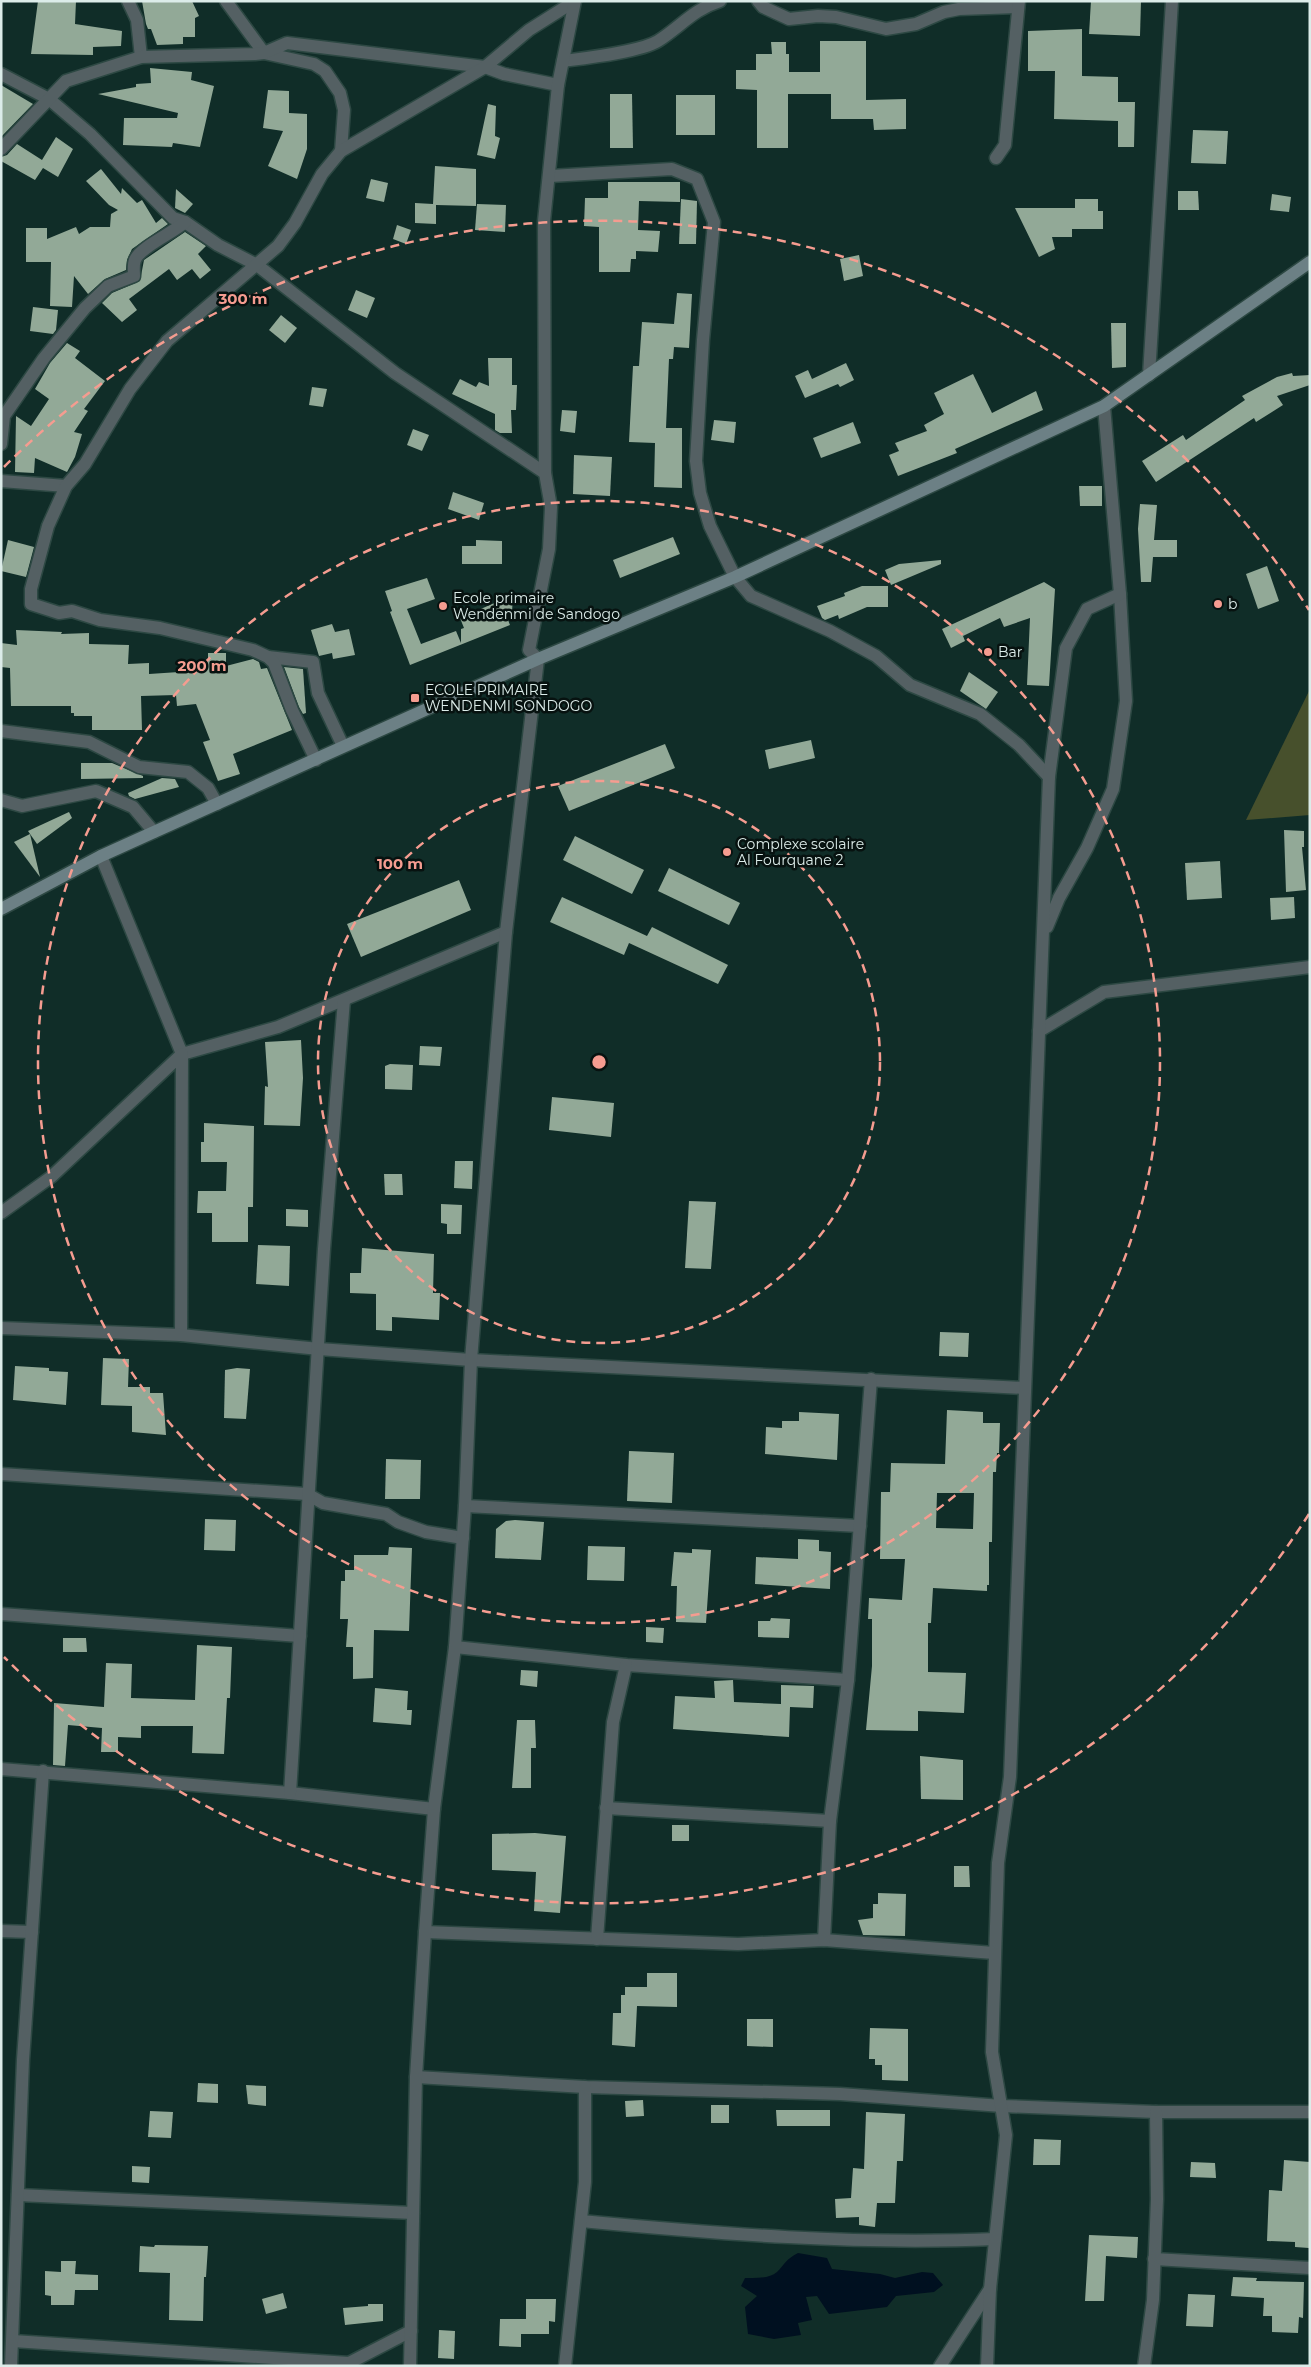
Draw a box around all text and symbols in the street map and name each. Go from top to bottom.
text: 300 m [217,289,268,308]
place label: Ecole primaire Wendenmi de Sandogo [453,589,620,623]
place label: b [1228,595,1238,613]
marker: b [1212,598,1224,610]
marker: Ecole primaire Wendenmi de Sandogo [437,600,449,612]
place label: Bar [998,643,1023,661]
marker: Bar [982,646,994,658]
text: 200 m [177,656,227,675]
place label: ECOLE PRIMAIRE WENDENMI SONDOGO [425,681,593,715]
marker: ECOLE PRIMAIRE WENDENMI SONDOGO [409,692,421,704]
place label: Complexe scolaire Al Fourquane 2 [737,835,864,869]
marker: Complexe scolaire Al Fourquane 2 [721,846,733,858]
text: 100 m [377,854,423,873]
centre of rings [590,1053,608,1071]

